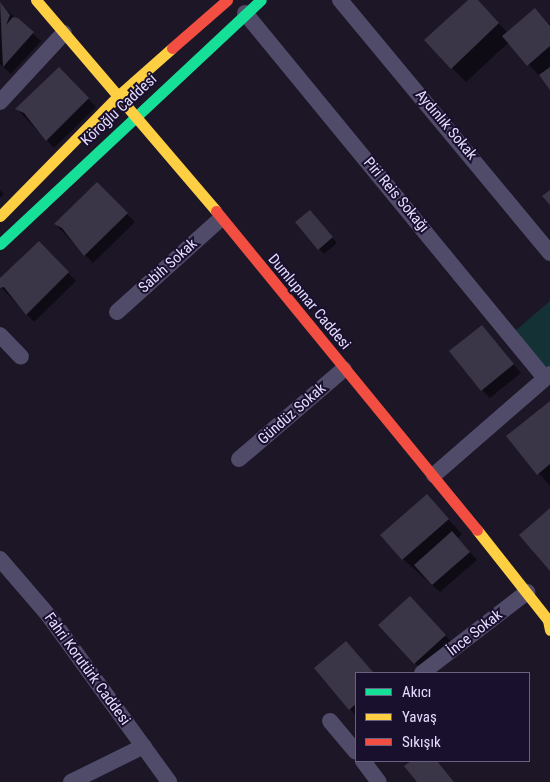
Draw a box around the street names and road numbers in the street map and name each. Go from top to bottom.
street label: Köroğlu Caddesi [77,70,161,150]
street label: Aydınlık Sokak [412,86,480,164]
street label: Piri Reis Sokağı [360,154,432,236]
street label: Sabih Sokak [135,235,201,297]
street label: Dumlupınar Caddesi [264,251,354,353]
street label: Gündüz Sokak [254,380,330,448]
street label: İnce Sokak [444,606,506,660]
street label: Fahri Korutürk Caddesi [40,609,134,729]

